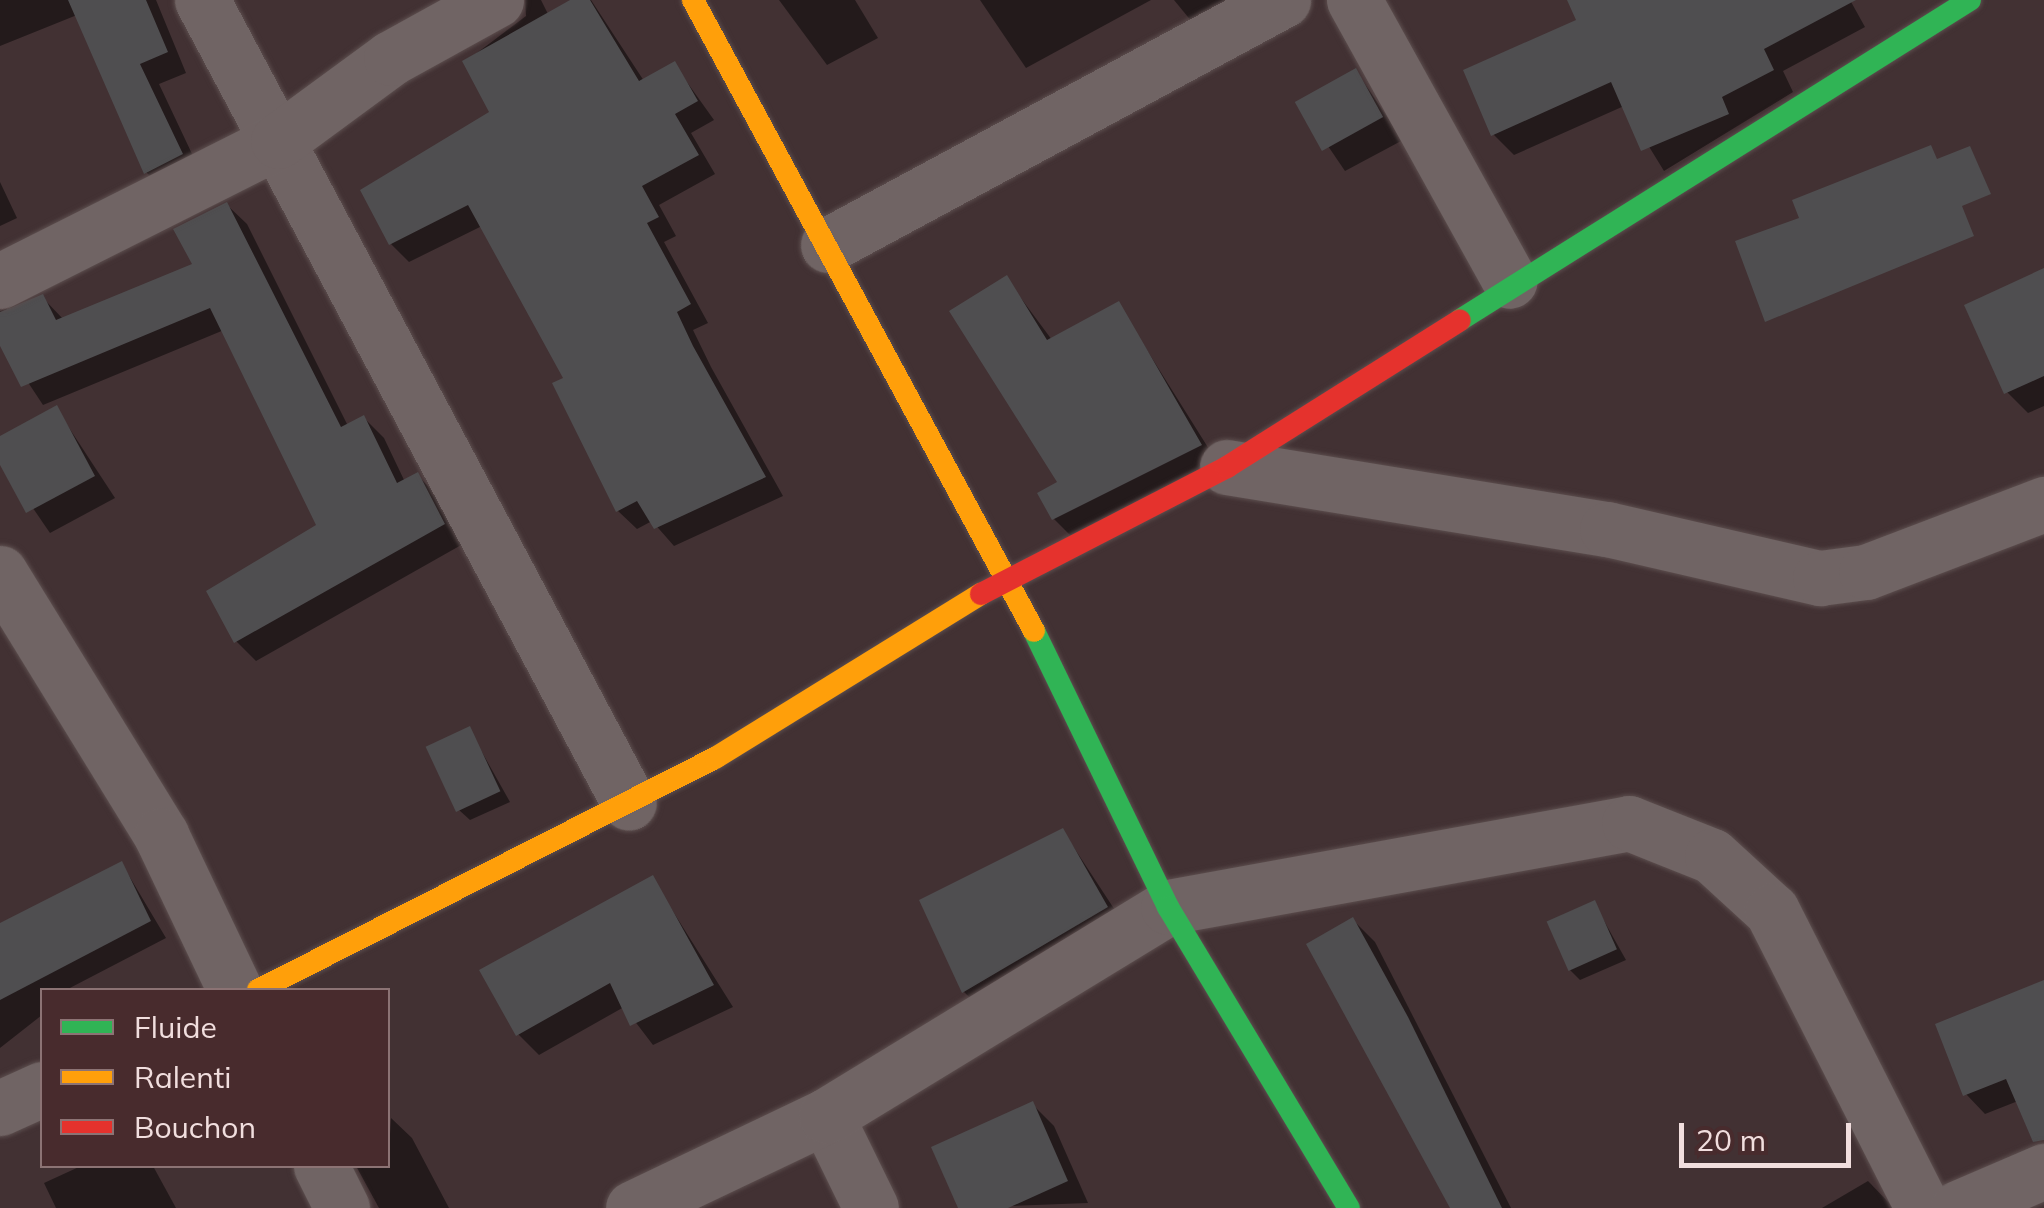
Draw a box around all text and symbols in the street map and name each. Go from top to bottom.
legend [40,988,390,1168]
text: Fluide [134,1008,217,1046]
text: Ralenti [134,1058,231,1096]
scale bar [1684,1103,1856,1165]
text: Bouchon [134,1108,256,1146]
text: 20 m [1696,1121,1766,1159]

